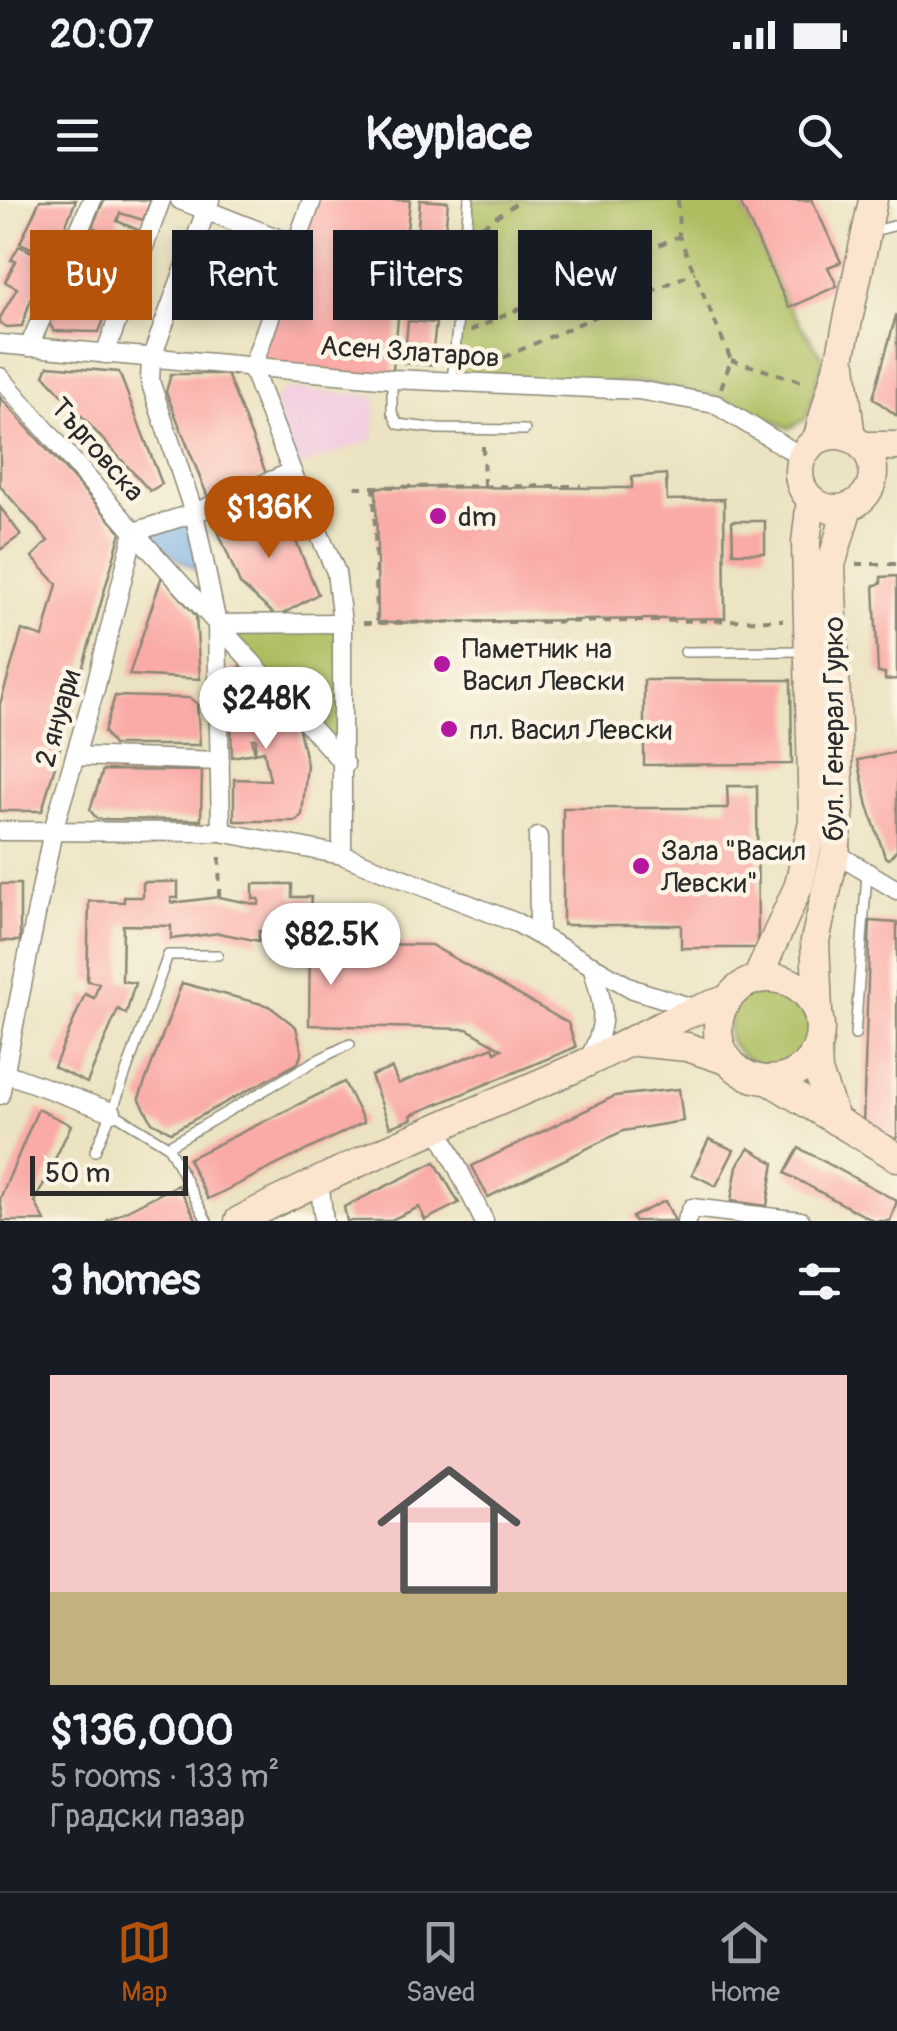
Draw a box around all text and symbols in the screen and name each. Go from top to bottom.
text: 20:07 [50,11,153,59]
text: Keyplace [365,107,532,163]
icon: menu [50,108,105,163]
icon: search [792,108,847,163]
chip: Buy [30,230,152,320]
chip: Rent [172,230,313,320]
chip: Filters [333,230,498,320]
chip: New [518,230,652,320]
street label: Асен Златаров [319,329,501,376]
street label: Търговска [42,391,151,509]
pin: $136K [199,476,339,561]
text: $136K [226,488,312,528]
place label: dm [458,500,497,535]
marker: dm [427,505,449,527]
street label: бул. Генерал Гурко [817,616,852,842]
place label: Паметник на Васил Левски [462,632,624,699]
marker: Паметник на Васил Левски [431,653,453,675]
street label: 2 януари [28,666,89,771]
pin: $248K [196,667,336,752]
text: $248K [221,679,311,719]
place label: пл. Васил Левски [469,713,672,748]
marker: пл. Васил Левски [438,718,460,740]
place label: Зала "Васил Левски" [660,834,806,901]
marker: Зала "Васил Левски" [630,855,652,877]
pin: $82.5K [250,903,412,988]
text: $82.5K [283,915,379,955]
scale bar [30,1151,188,1196]
text: 50 m [45,1156,110,1191]
icon: filters [792,1254,847,1309]
text: 3 homes [50,1255,200,1307]
icon: home [359,1440,539,1620]
text: $136,000 [50,1705,234,1757]
text: 5 rooms · 133 m² [50,1757,280,1797]
text: Градски пазар [50,1797,245,1837]
tab: Map [117,1915,172,2010]
tab: Saved [406,1915,475,2010]
tab: Home [709,1915,780,2010]

